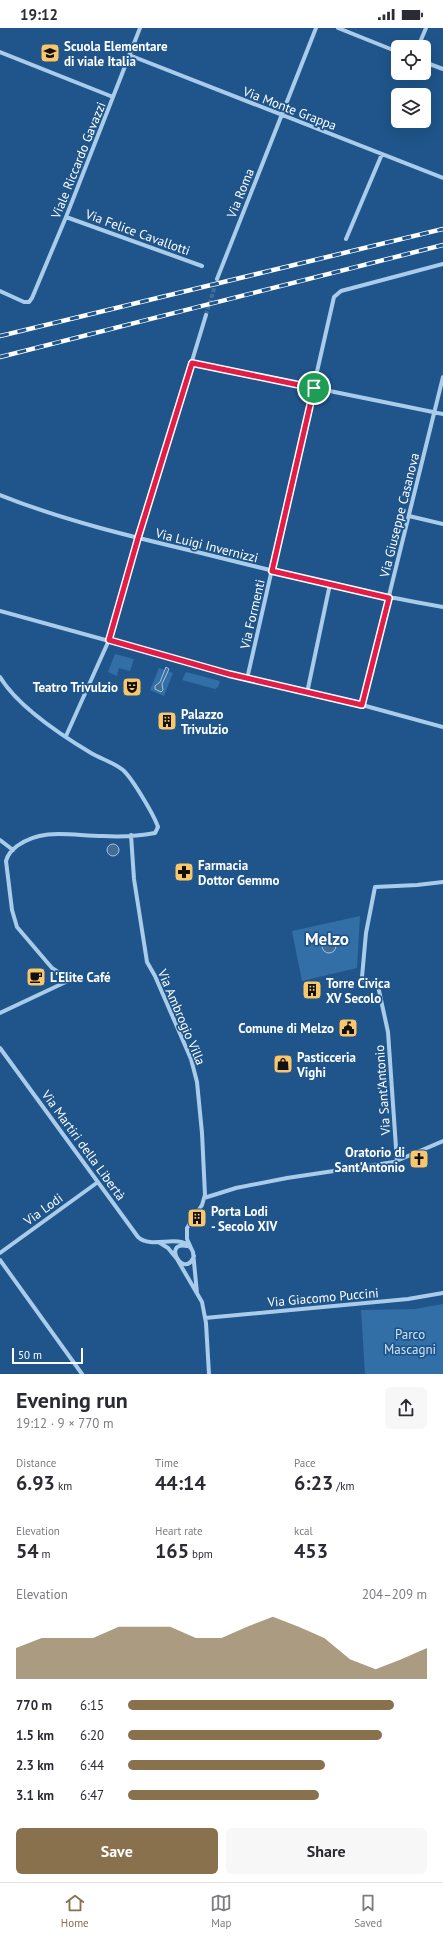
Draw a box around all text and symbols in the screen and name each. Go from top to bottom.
text: 19:12 [20,5,58,24]
place label: Scuola Elementare di viale Italia [64,38,168,70]
map controls [391,40,431,128]
button: locate [391,40,431,80]
school or university icon: Scuola Elementare di viale Italia [39,42,61,64]
street label: Via Monte Grappa [240,82,339,134]
button: layers [391,88,431,128]
street label: Viale Riccardo Gavazzi [47,99,110,222]
street label: Via Roma [222,166,258,221]
street label: Via Felice Cavallotti [82,205,193,259]
pin [297,371,331,405]
icon: arrive [303,377,325,399]
street label: Via Giuseppe Casanova [376,451,423,580]
street label: Via Luigi Invernizzi [153,524,260,566]
street label: Via Formenti [236,578,269,652]
theatre icon: Teatro Trivulzio [121,676,143,698]
place label: Teatro Trivulzio [33,679,118,696]
place label: Palazzo Trivulzio [181,706,229,738]
building icon: Palazzo Trivulzio [156,710,178,732]
place label: Farmacia Dottor Gemmo [198,857,279,889]
pharmacy icon: Farmacia Dottor Gemmo [173,861,195,883]
district label: Melzo [305,928,349,950]
cafe icon: L'Elite Café [25,966,47,988]
street label: Via Ambrogio Villa [153,966,209,1068]
place label: L'Elite Café [50,969,111,986]
place label: Torre Civica XV Secolo [326,975,390,1007]
building icon: Torre Civica XV Secolo [301,979,323,1001]
public building icon: Comune di Melzo [337,1017,359,1039]
place label: Comune di Melzo [238,1020,334,1037]
street label: Via Sant'Antonio [371,1044,394,1137]
place label: Pasticceria Vighi [296,1049,356,1081]
shop icon: Pasticceria Vighi [272,1053,294,1075]
street label: Via Martiri della Libertà [37,1086,129,1204]
place label: Oratorio di Sant'Antonio [335,1144,405,1176]
church icon: Oratorio di Sant'Antonio [408,1148,430,1170]
street label: Via Lodi [20,1190,66,1230]
place label: Porta Lodi - Secolo XIV [211,1203,277,1235]
building icon: Porta Lodi - Secolo XIV [186,1207,208,1229]
street label: Via Giacomo Puccini [266,1284,379,1311]
park label: Parco Mascagni [384,1326,436,1358]
scale bar [12,1346,83,1365]
text: 50 m [18,1348,42,1362]
text: Evening run [16,1386,128,1414]
button: share [385,1387,427,1429]
text: 19:12 · 9 × 770 m [16,1415,113,1432]
text: Distance [16,1456,56,1470]
text: Time [155,1456,179,1470]
text: Pace [294,1456,316,1470]
text: 6.93 [16,1470,55,1496]
text: 44:14 [155,1470,206,1496]
text: 6:23 [294,1470,333,1496]
text: km [55,1479,72,1493]
text: /km [333,1479,354,1493]
text: Elevation [16,1524,60,1538]
text: Heart rate [155,1524,203,1538]
text: kcal [294,1524,313,1538]
text: 54 [16,1538,39,1564]
text: 165 [155,1538,189,1564]
text: 453 [294,1538,328,1564]
text: m [39,1547,51,1561]
text: bpm [189,1547,213,1561]
text: Elevation [16,1586,68,1603]
text: 204–209 m [362,1586,427,1603]
text: 770 m [16,1697,52,1714]
text: 6:15 [80,1697,104,1714]
text: 1.5 km [16,1727,54,1744]
text: 6:20 [80,1727,104,1744]
text: 2.3 km [16,1757,54,1774]
text: 6:44 [80,1757,104,1774]
text: 3.1 km [16,1787,54,1804]
text: 6:47 [80,1787,104,1804]
button: Save [16,1828,218,1874]
button: Share [226,1828,427,1874]
tab: Home [61,1892,89,1930]
tab: Map [210,1892,232,1930]
tab: Saved [354,1892,382,1930]

